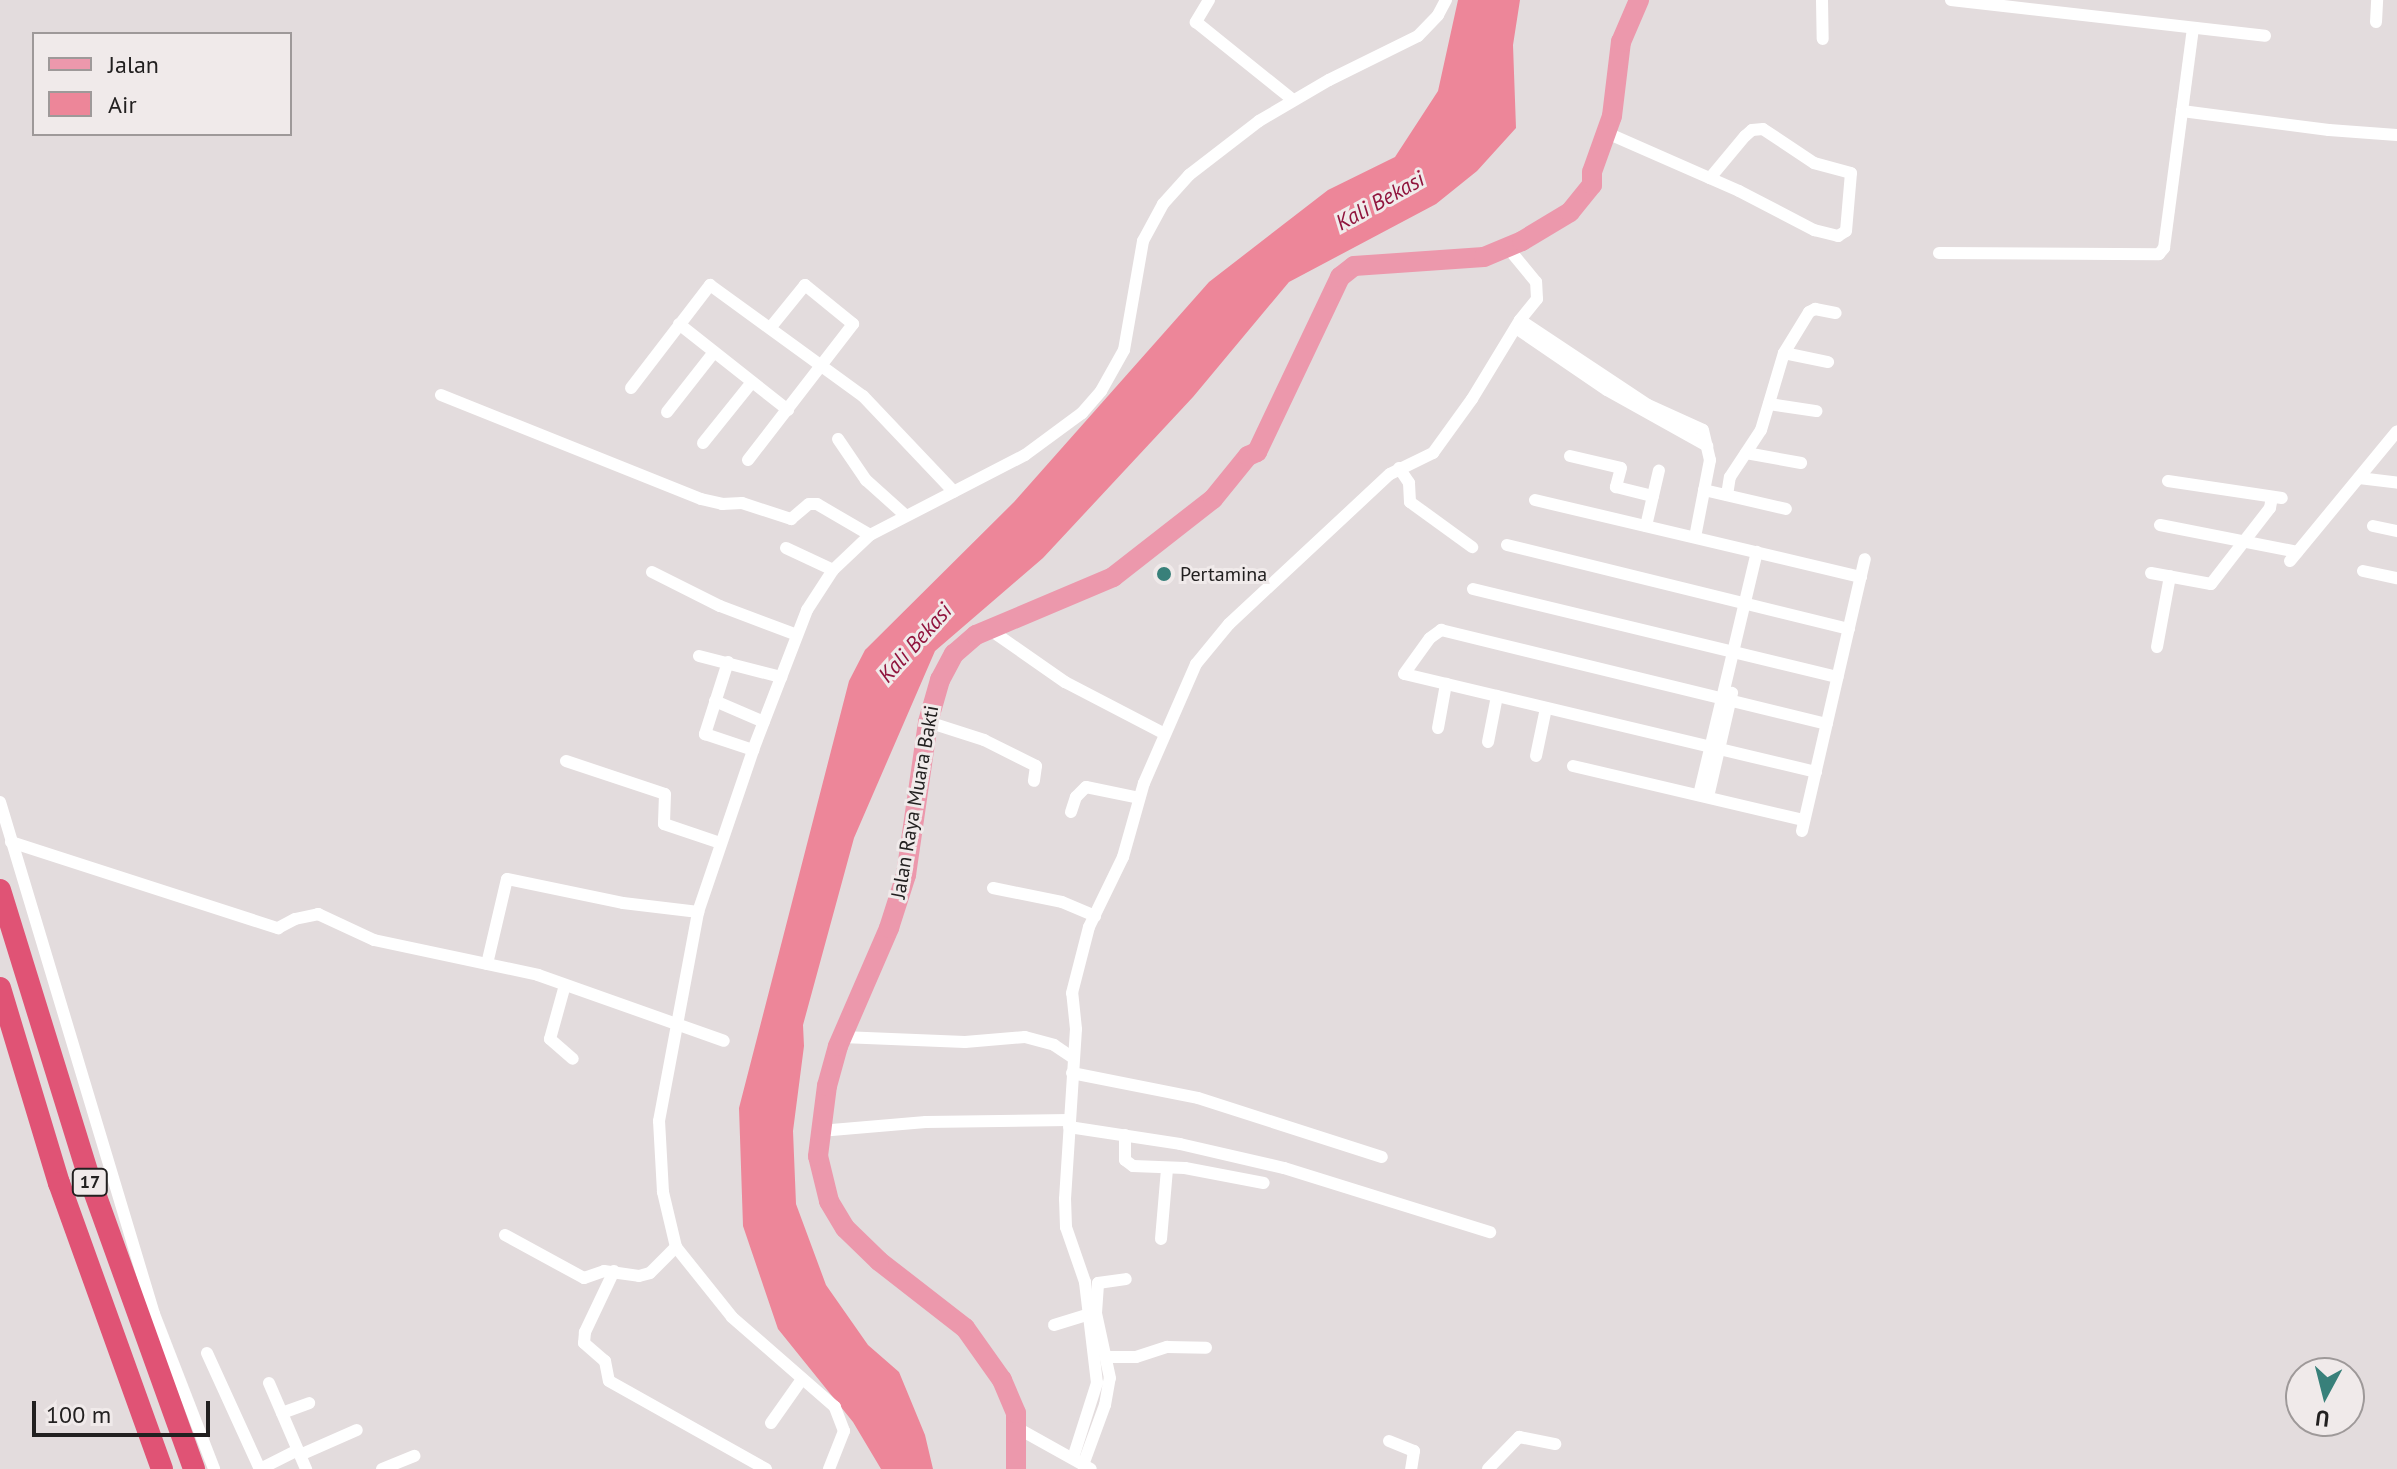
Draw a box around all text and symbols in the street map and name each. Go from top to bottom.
legend [32,32,292,136]
text: Jalan [108,49,159,80]
text: Air [108,89,137,120]
water label: Kali Bekasi [1331,166,1429,236]
place label: Pertamina [1180,562,1267,586]
marker: Pertamina [1155,565,1173,583]
water label: Kali Bekasi [873,598,957,688]
street label: Jalan Raya Muara Bakti [886,703,944,901]
road number: 17 [70,1168,110,1196]
north arrow [2285,1357,2365,1437]
scale bar [36,1385,214,1435]
text: 100 m [46,1399,111,1430]
text: U [2314,1404,2331,1434]

